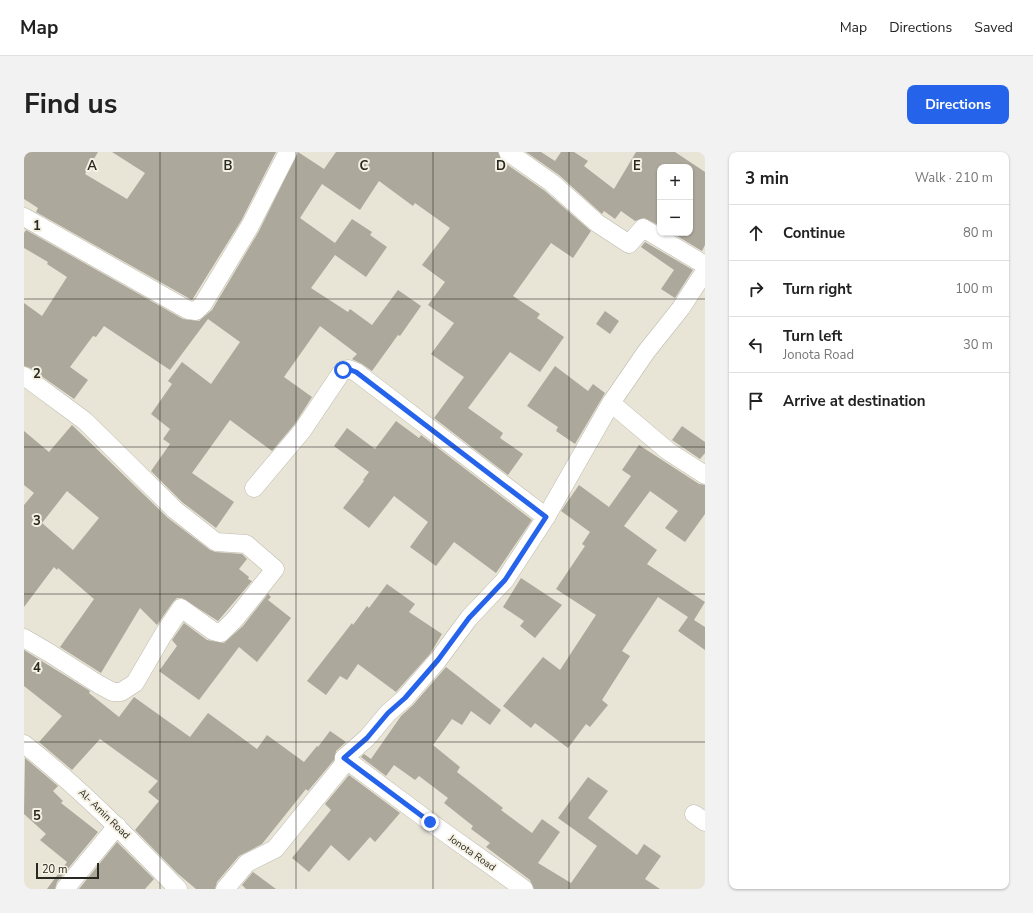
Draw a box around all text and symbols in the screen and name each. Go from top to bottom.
text: Map [20,15,58,41]
text: Map [840,18,867,37]
text: Directions [889,18,952,37]
text: Saved [974,18,1013,37]
text: Find us [24,85,118,123]
button: Directions [907,85,1009,124]
text: A [87,157,97,175]
text: B [224,157,233,175]
text: C [360,157,369,175]
text: D [496,157,506,175]
text: E [633,157,641,175]
map controls [657,164,693,236]
button: + [657,164,693,200]
text: 3 min [745,167,789,190]
text: Walk · 210 m [915,169,993,187]
button: − [657,200,693,236]
text: 1 [33,217,41,235]
icon: ahead [745,222,767,244]
text: Continue [783,223,845,243]
text: 80 m [963,224,993,242]
icon: right [745,278,767,300]
text: Turn right [783,279,852,299]
text: 100 m [955,280,993,298]
text: Turn left [783,326,842,346]
icon: left [745,334,767,356]
text: 30 m [963,336,993,354]
text: Jonota Road [783,346,854,364]
route start [334,361,352,379]
text: 2 [33,365,41,383]
icon: arrive [745,390,767,412]
text: Arrive at destination [783,391,926,411]
text: 3 [33,512,41,530]
text: 4 [33,659,41,677]
street label: Al- Amin Road [75,786,133,842]
text: 5 [33,807,41,825]
route end [421,813,439,831]
street label: Jonota Road [445,831,499,874]
scale bar [36,861,99,880]
text: 20 m [42,862,67,877]

